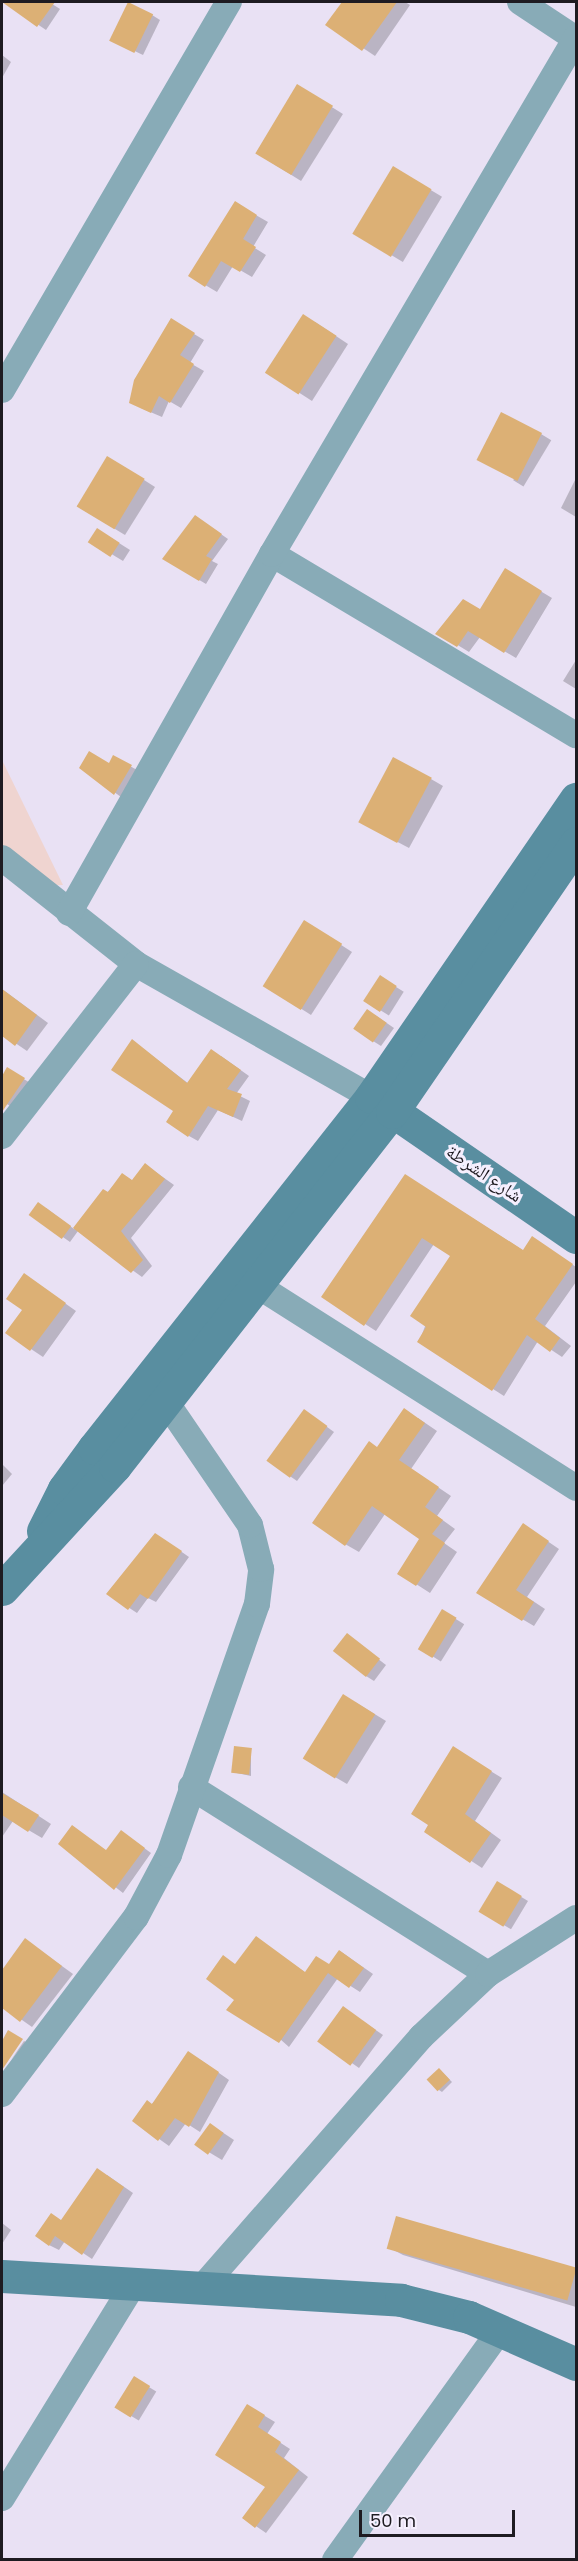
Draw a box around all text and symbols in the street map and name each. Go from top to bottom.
street label: شارع الشرطة [442,1141,526,1207]
scale bar [362,2498,518,2536]
text: 50 m [370,2508,416,2533]

